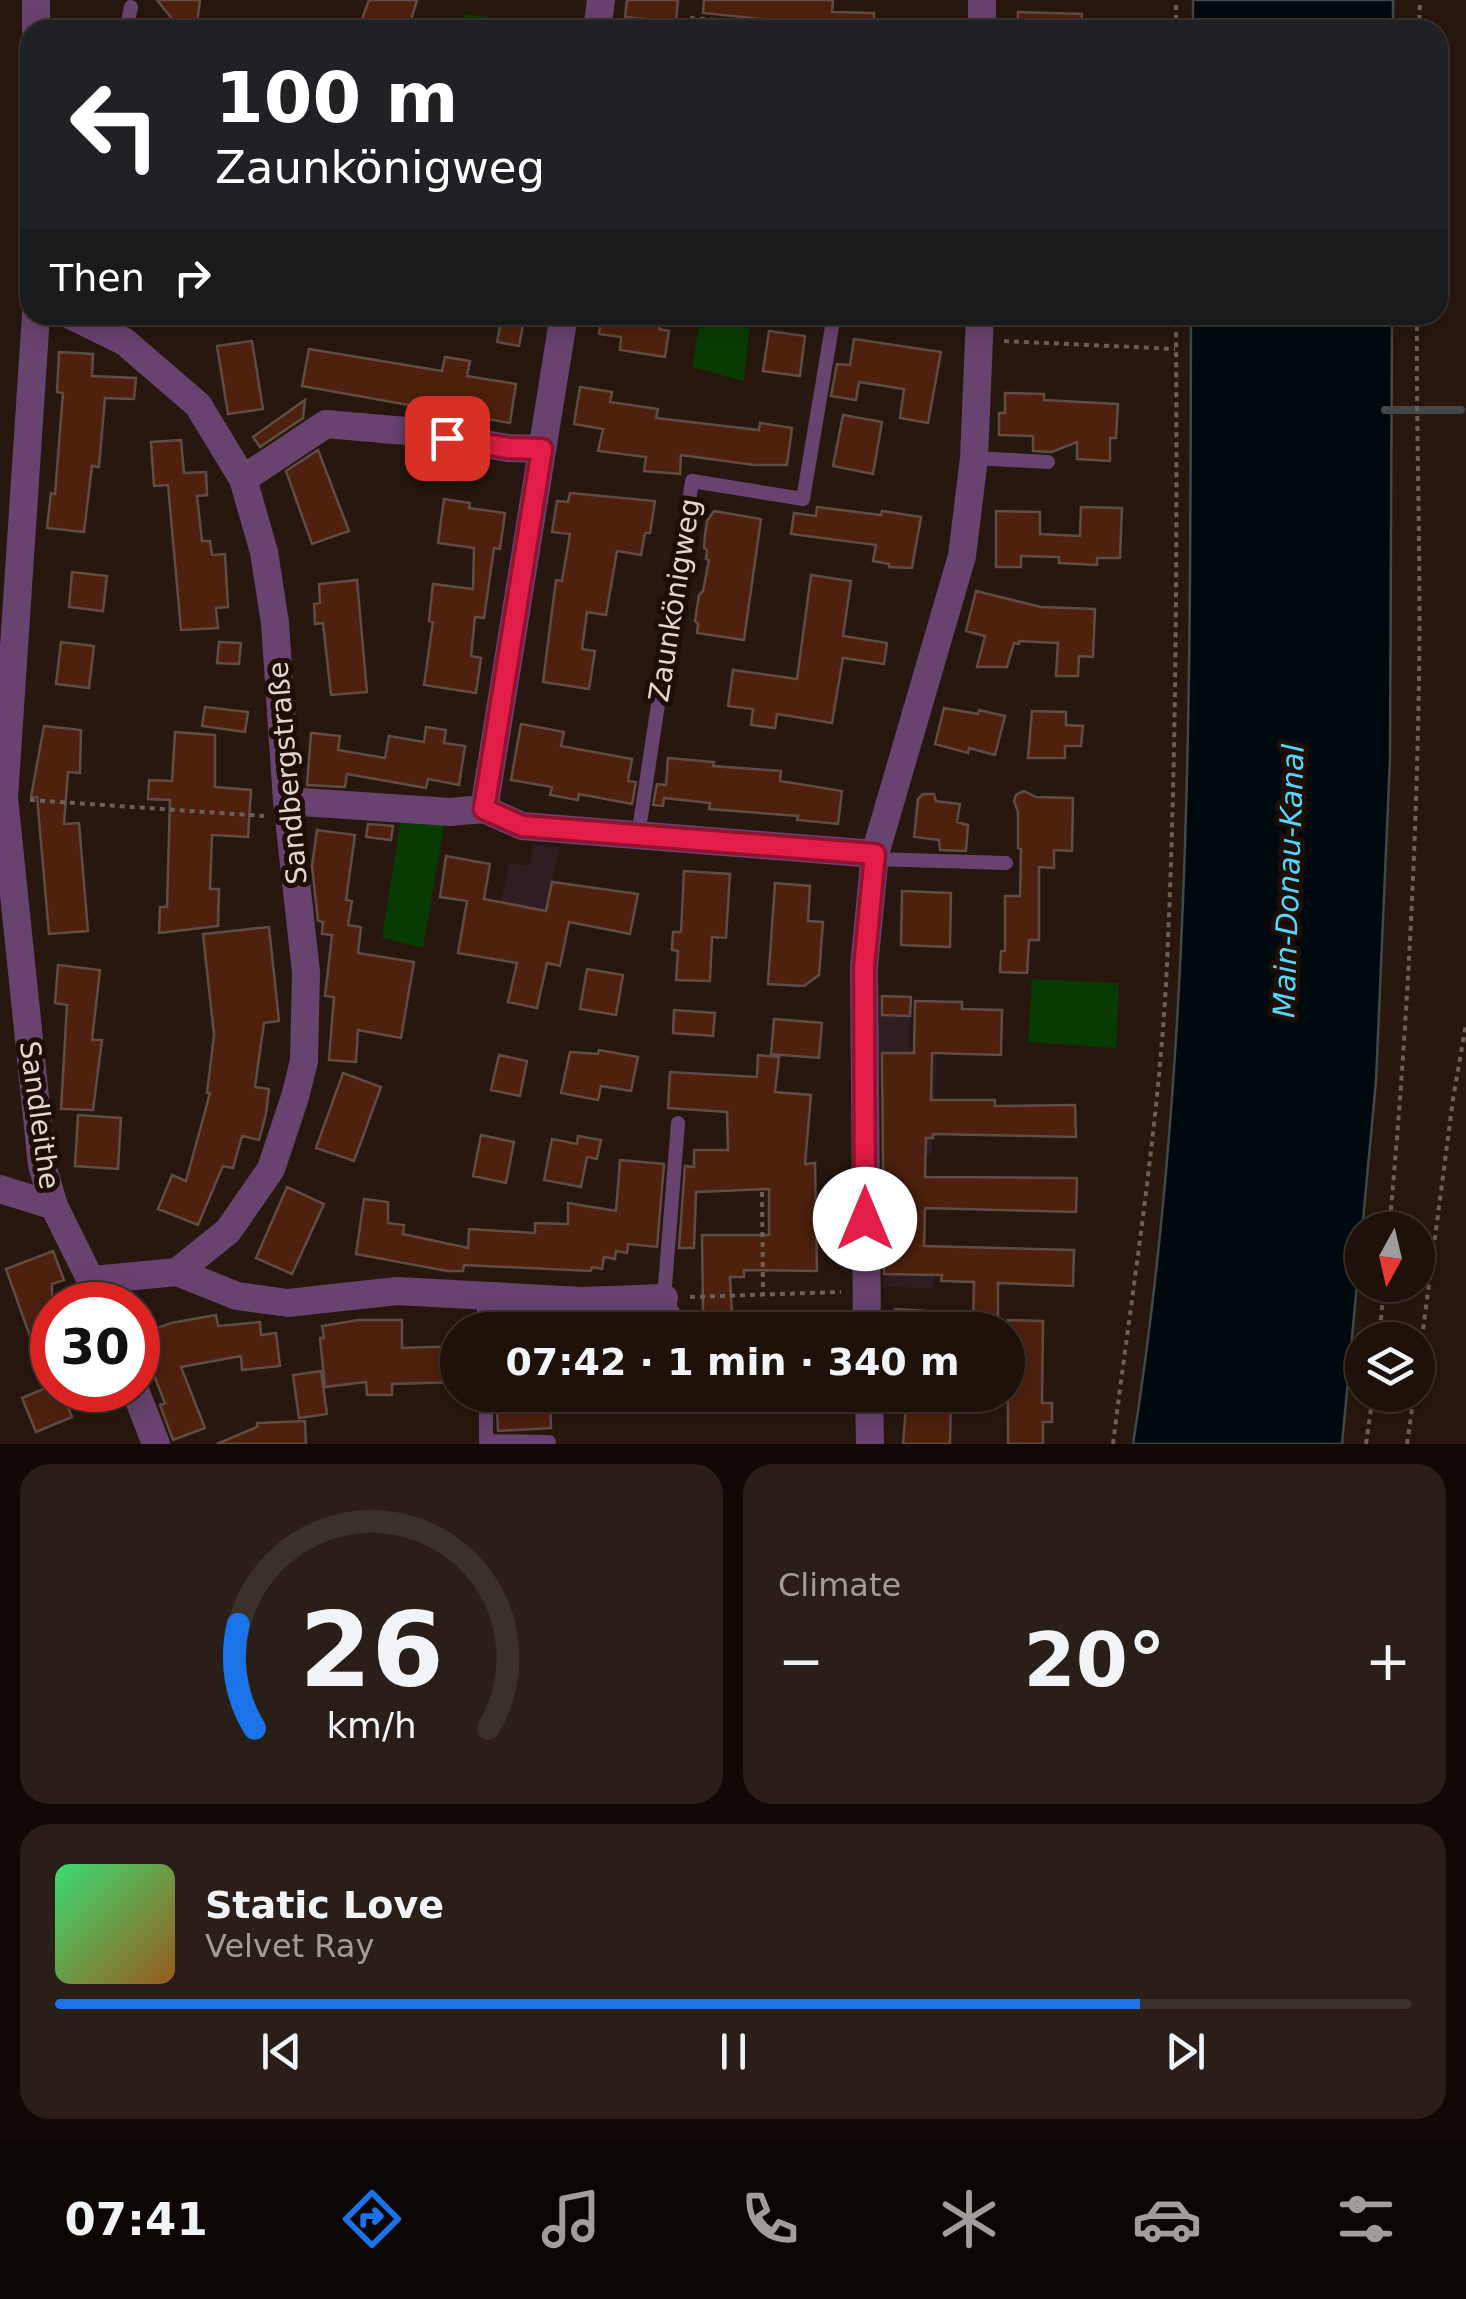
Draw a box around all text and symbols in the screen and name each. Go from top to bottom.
text: 100 m [215,57,458,139]
icon: left [50,60,180,190]
text: Zaunkönigweg [215,141,545,194]
icon: right [165,250,220,305]
text: Then [50,256,145,300]
pin [405,396,490,481]
icon: arrive [420,411,475,466]
street label: Zaunkönigweg [642,496,707,704]
street label: Sandbergstraße [261,660,314,886]
water label: Main-Donau-Kanal [1266,743,1311,1018]
street label: Sandleithe [13,1039,66,1191]
position arrow [813,1167,917,1271]
north arrow [1345,1212,1435,1302]
map controls [1345,1212,1435,1412]
speed limit sign: 30 [30,1282,160,1412]
button: layers [1345,1322,1435,1412]
text: 07:42 · 1 min · 340 m [505,1340,960,1384]
text: Climate [778,1566,901,1604]
text: 26 [299,1589,444,1711]
text: 20° [1024,1616,1165,1704]
text: − [778,1629,824,1693]
text: + [1365,1629,1411,1693]
text: km/h [326,1705,417,1746]
text: Static Love [205,1883,444,1927]
text: Velvet Ray [205,1927,374,1965]
icon: previous [254,2024,309,2079]
icon: pause [706,2024,761,2079]
icon: next [1158,2024,1213,2079]
icon: directions [337,2184,407,2254]
icon: music [536,2184,606,2254]
icon: phone [735,2184,805,2254]
icon: climate [934,2184,1004,2254]
icon: car [1132,2184,1202,2254]
icon: filters [1331,2184,1401,2254]
text: 07:41 [64,2193,208,2246]

